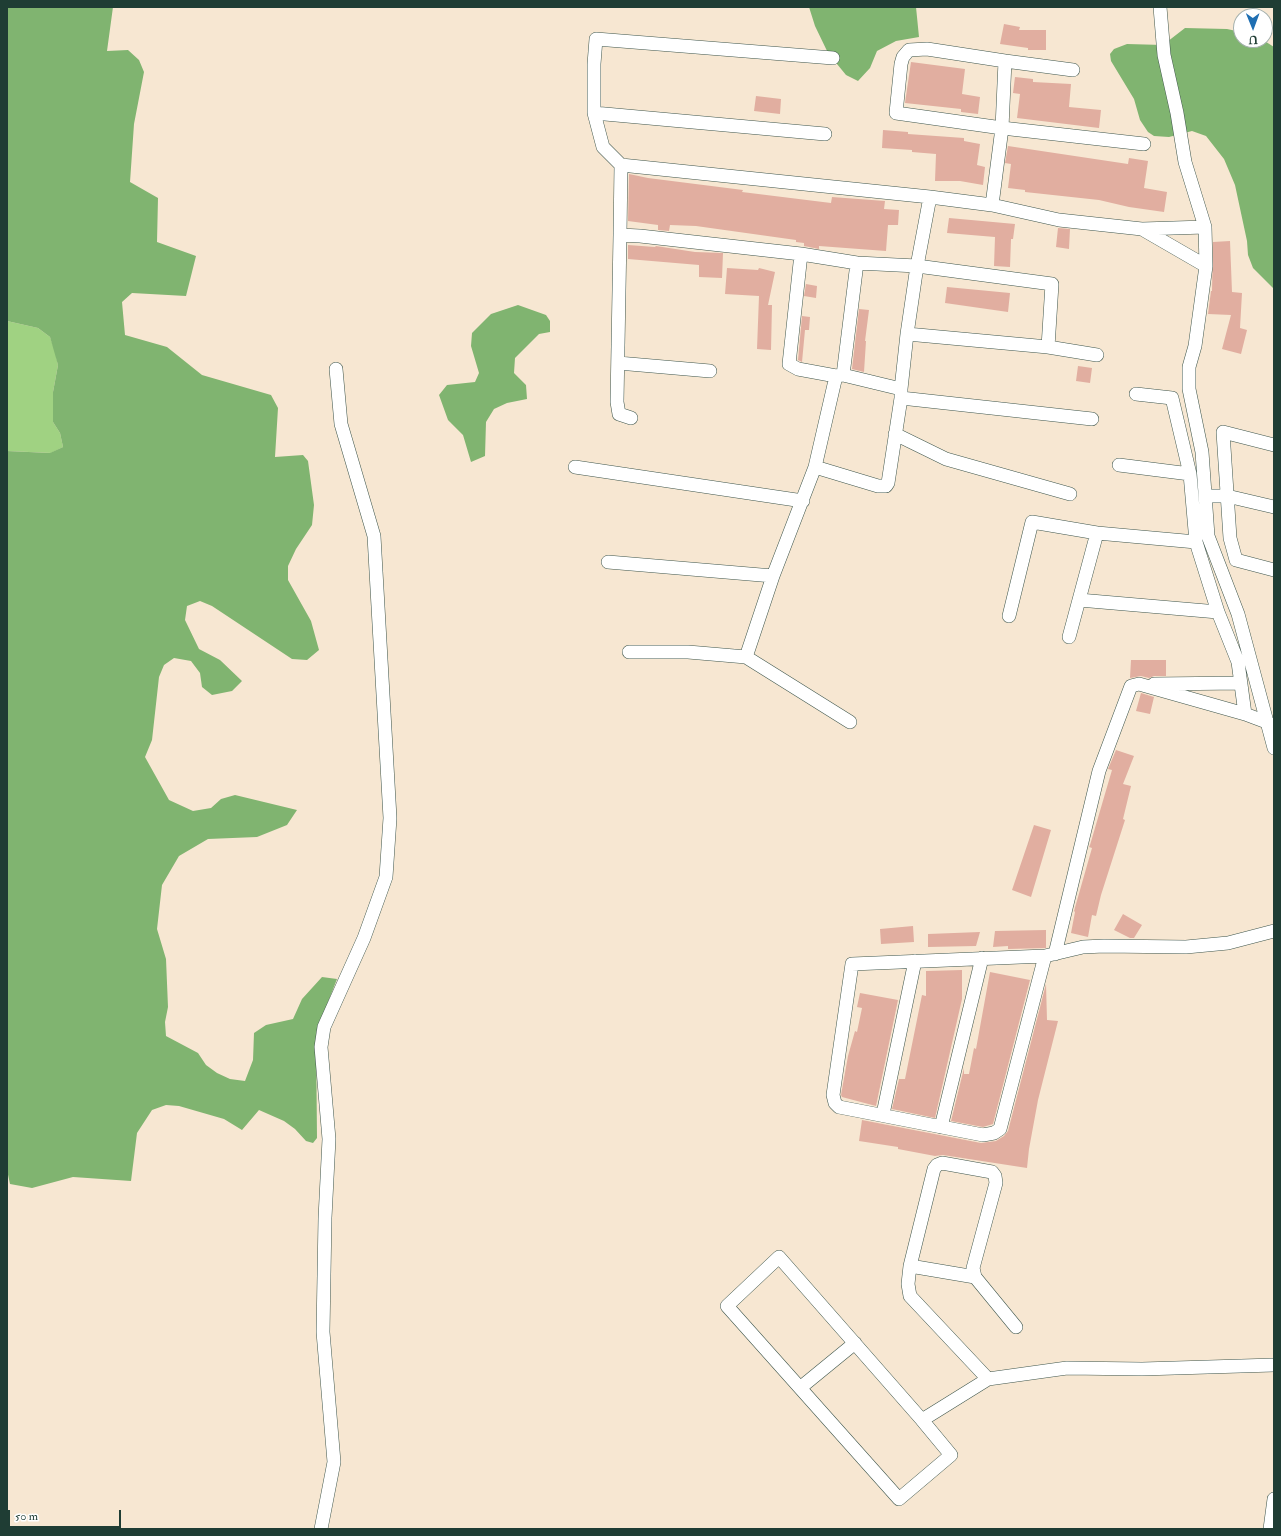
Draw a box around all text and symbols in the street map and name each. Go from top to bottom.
north arrow [1233,8,1273,48]
text: U [1248,33,1258,46]
scale bar [10,1502,123,1528]
text: 50 m [15,1509,38,1524]

